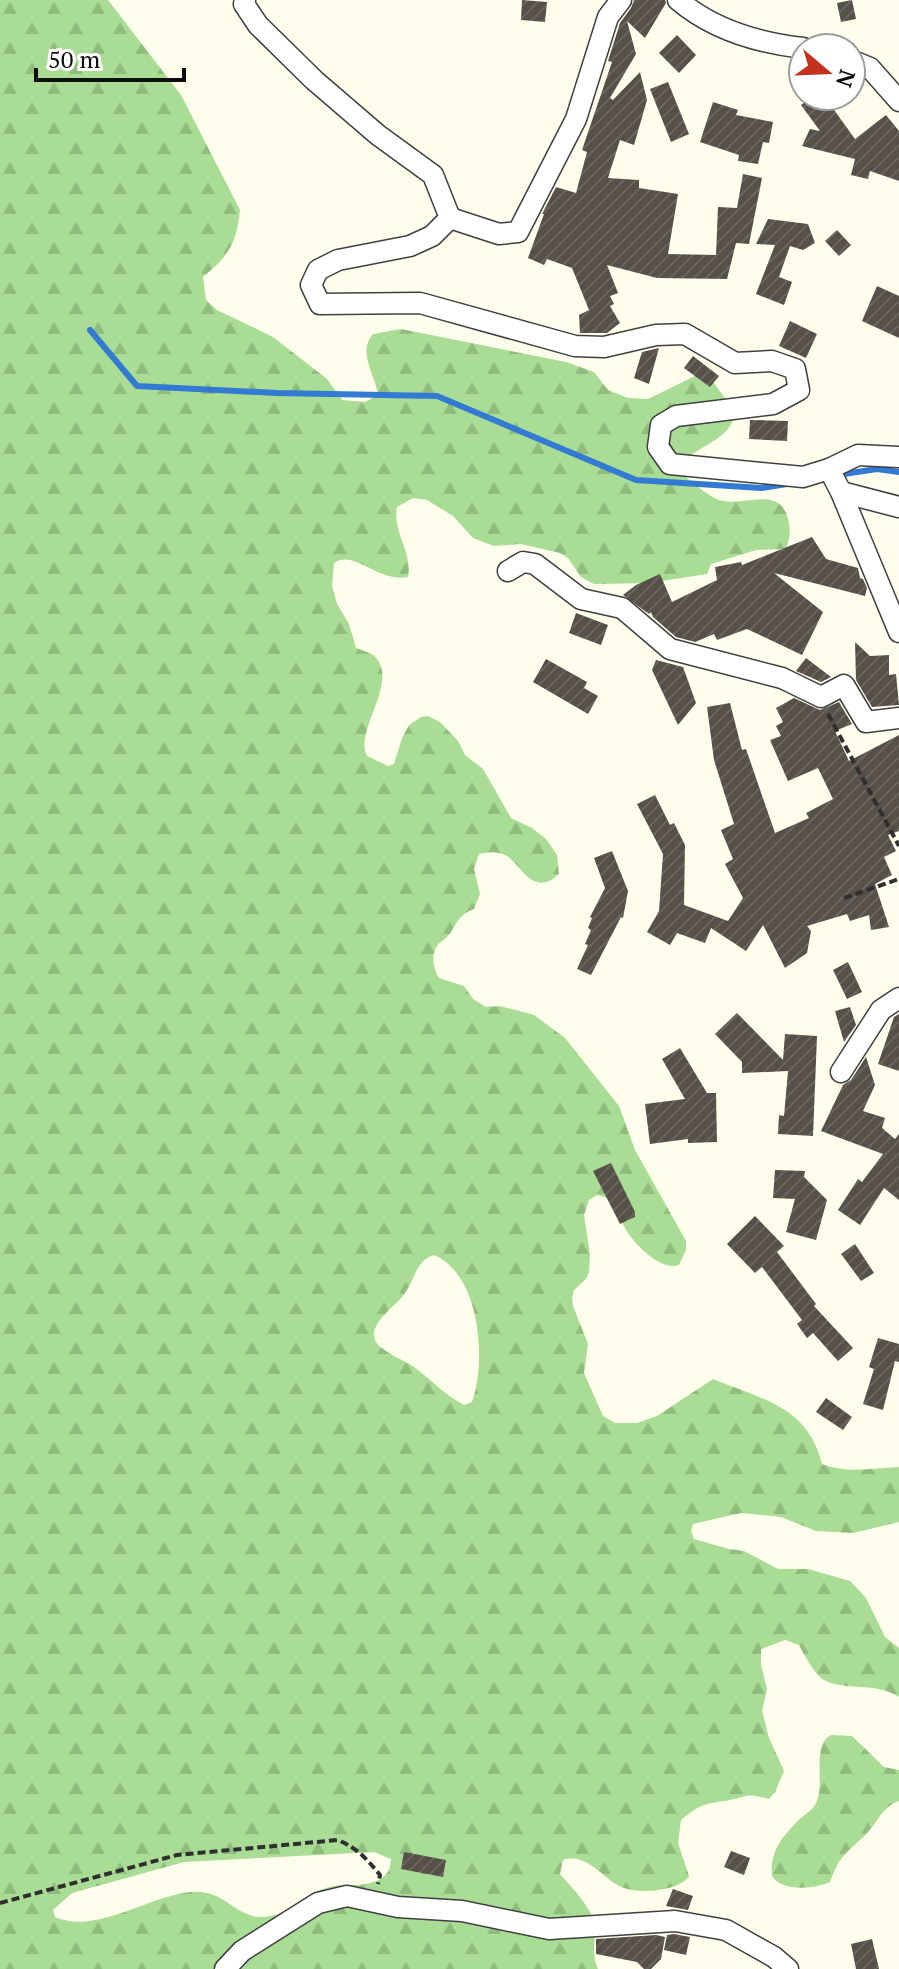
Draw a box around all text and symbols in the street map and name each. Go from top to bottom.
scale bar [36,32,184,82]
north arrow [787,32,867,112]
text: 50 m [48,43,100,75]
text: N [830,66,863,92]

